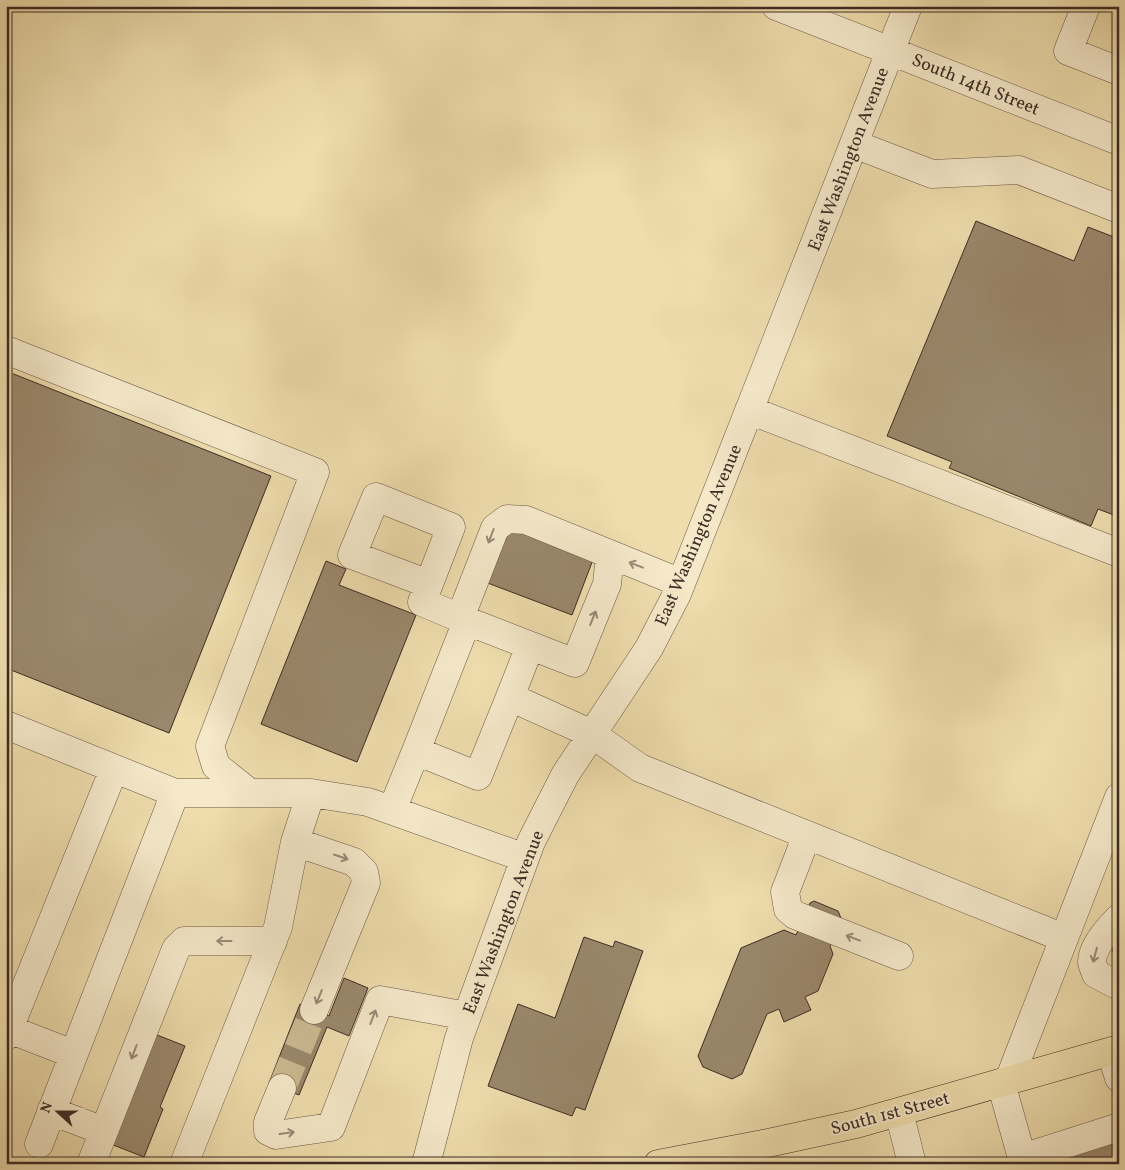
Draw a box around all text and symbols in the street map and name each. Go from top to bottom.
street label: South 14th Street [908,48,1043,122]
street label: East Washington Avenue [803,64,896,255]
street label: East Washington Avenue [650,441,749,630]
one-way arrow [486,528,495,543]
one-way arrow [629,560,644,569]
one-way arrow [589,611,598,626]
street label: East Washington Avenue [458,827,551,1018]
one-way arrow [333,853,349,862]
one-way arrow [846,933,862,942]
one-way arrow [216,936,232,946]
one-way arrow [1090,947,1099,963]
one-way arrow [314,989,324,1004]
one-way arrow [370,1009,379,1024]
one-way arrow [129,1044,139,1059]
street label: South 1st Street [828,1087,953,1142]
north arrow [32,1088,82,1138]
text: N [37,1100,58,1116]
one-way arrow [279,1128,295,1138]

